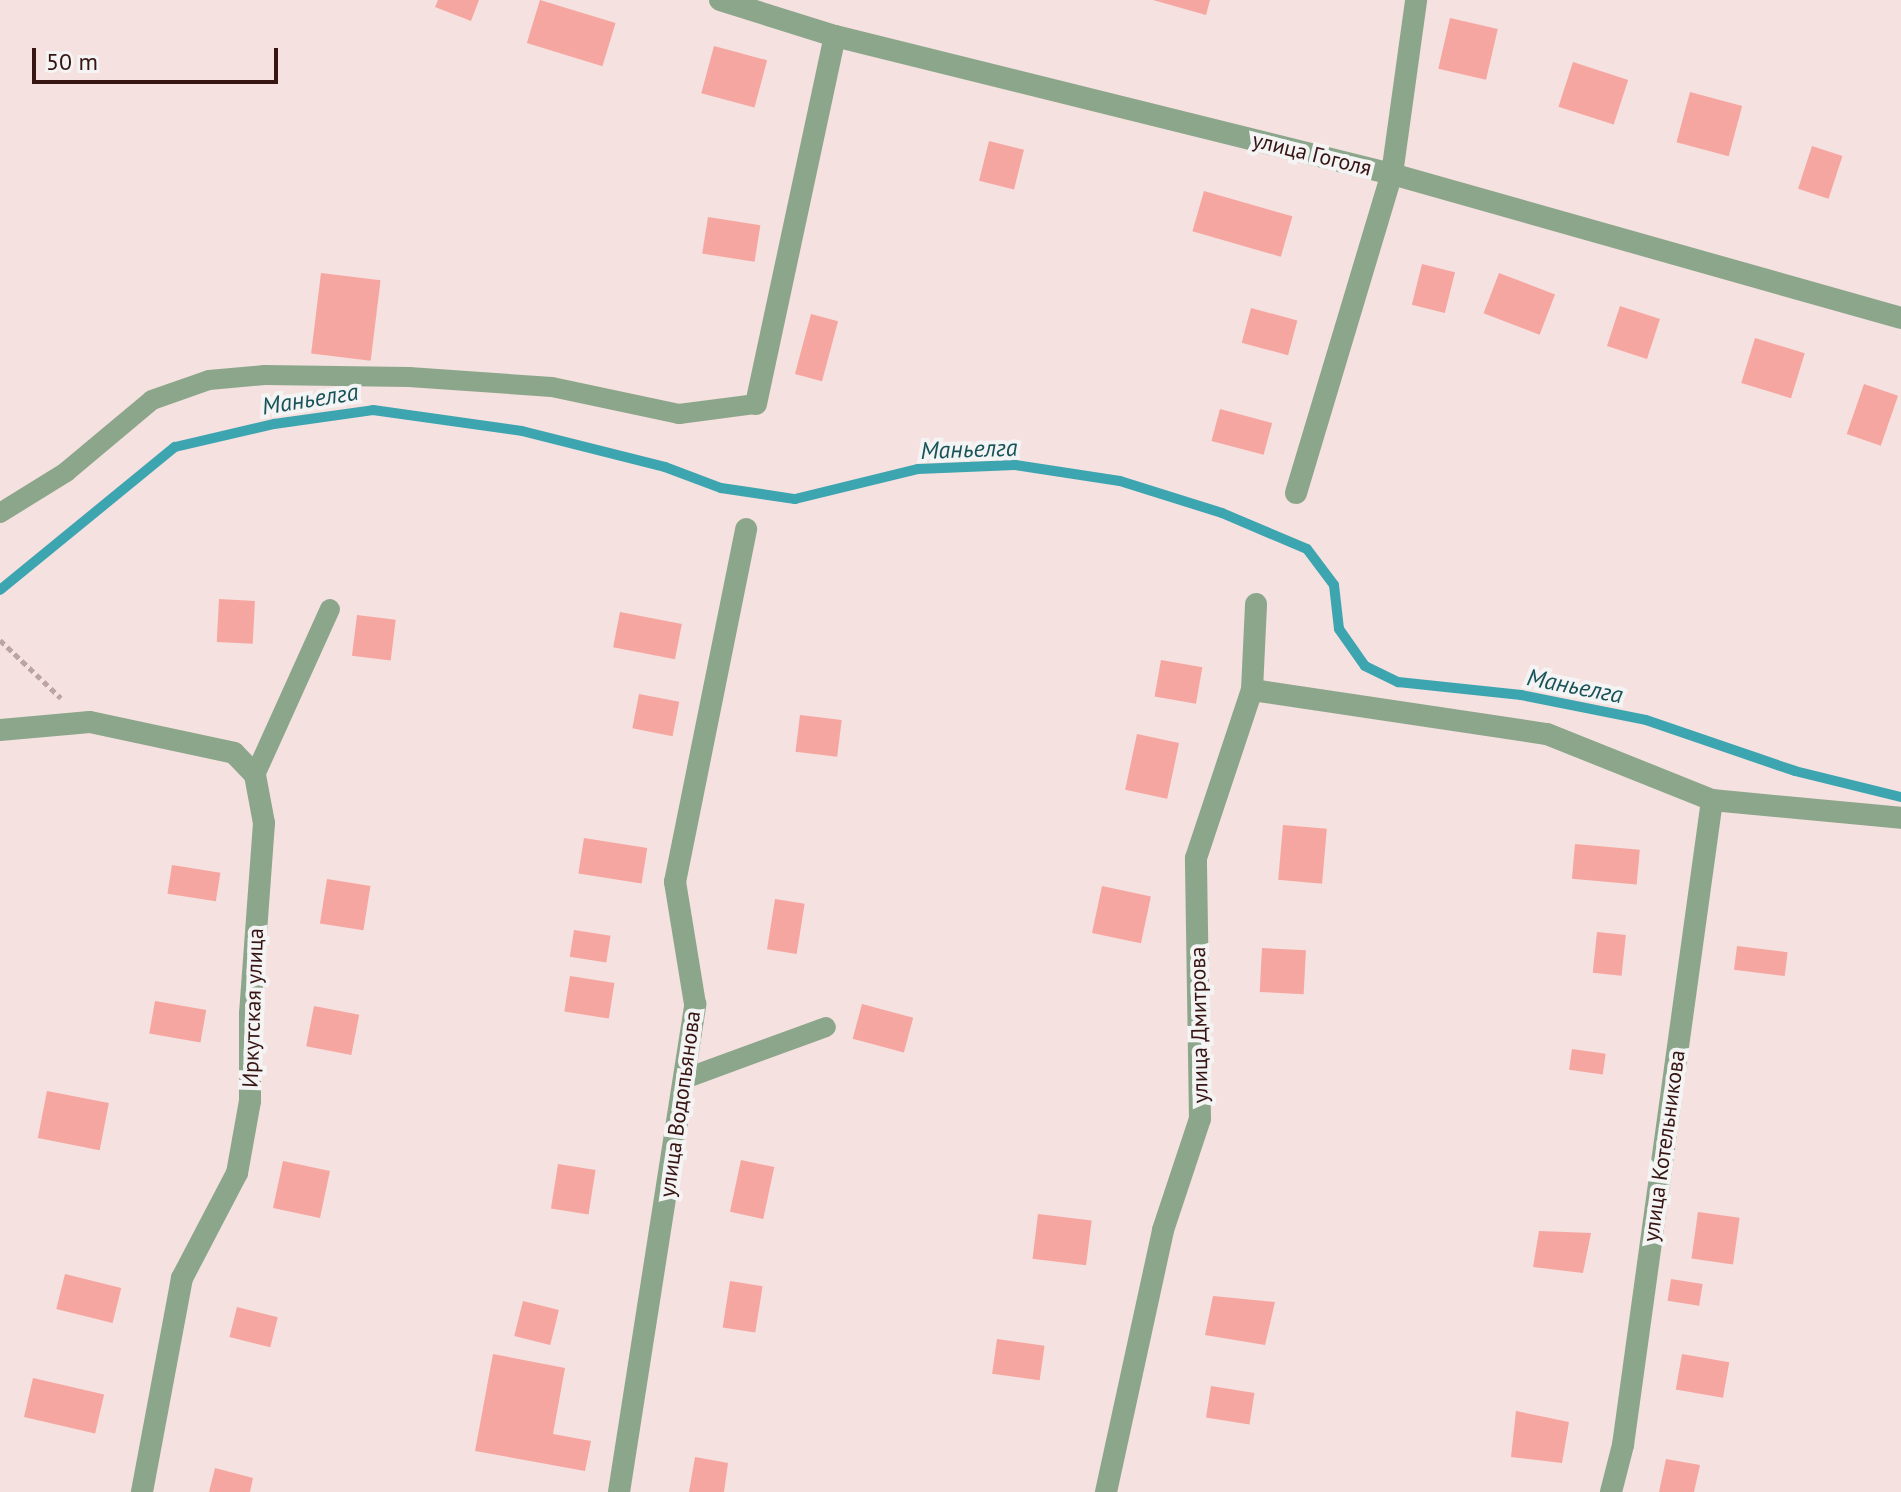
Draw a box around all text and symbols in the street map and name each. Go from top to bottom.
scale bar [36,32,282,82]
text: 50 m [46,46,98,77]
street label: улица Гоголя [1250,126,1374,182]
water label: Маньелга [260,377,360,421]
water label: Маньелга [920,433,1018,465]
water label: Маньелга [1525,663,1625,709]
street label: Иркутская улица [237,928,269,1088]
street label: улица Дмитрова [1184,946,1214,1104]
street label: улица Водопьянова [654,1009,706,1199]
street label: улица Котельникова [1637,1048,1691,1244]

